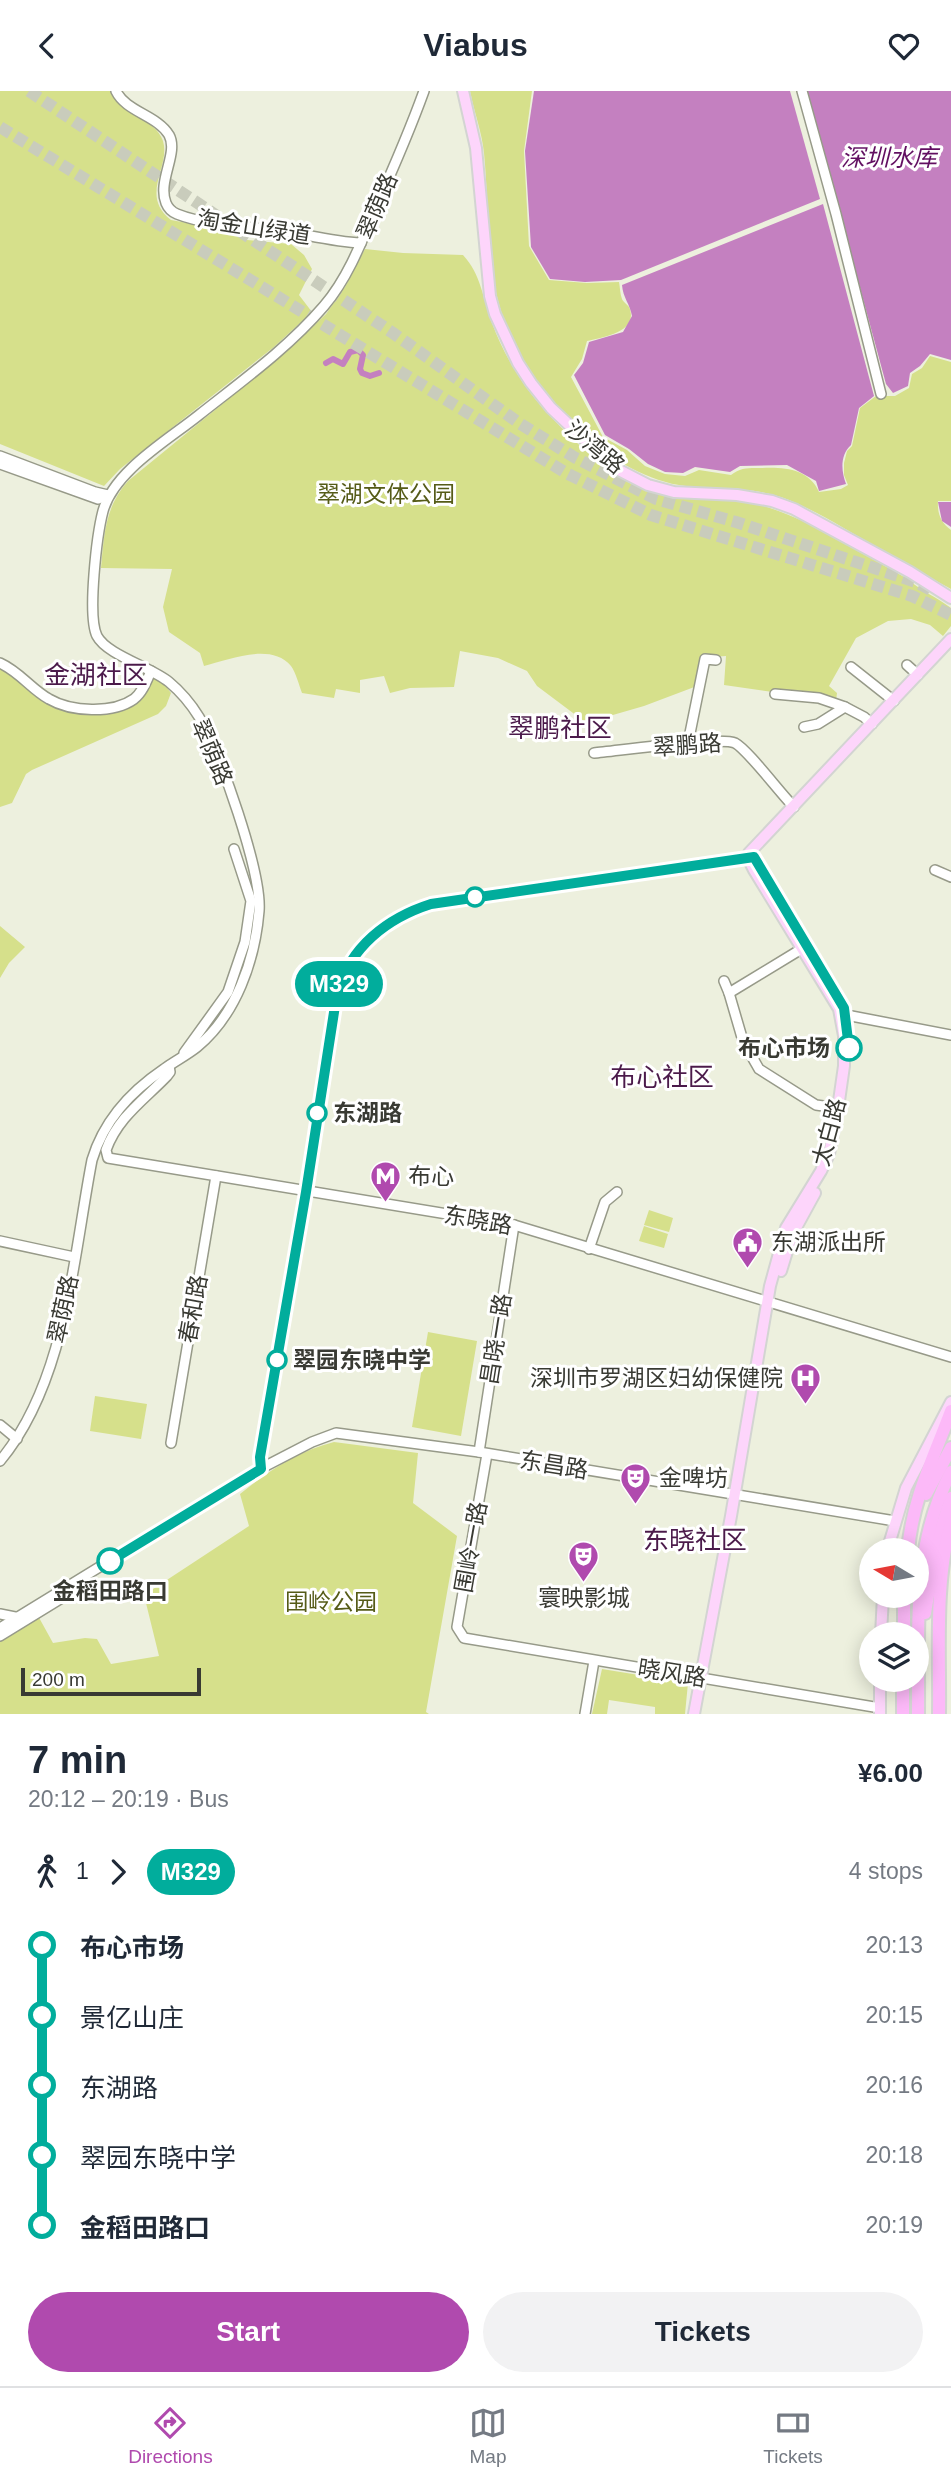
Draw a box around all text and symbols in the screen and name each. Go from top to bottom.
icon: back [28,27,66,65]
text: Viabus [423,27,528,63]
icon: heart [885,27,923,65]
water label: 深圳水库 [841,144,941,171]
street label: 翠荫路 [352,169,402,243]
street label: 淘金山绿道 [195,205,313,249]
street label: 沙湾路 [560,415,630,479]
park label: 翠湖文体公园 [317,481,455,507]
district label: 金湖社区 [44,660,148,690]
district label: 翠鹏社区 [508,713,612,743]
street label: 翠荫路 [187,715,237,789]
street label: 翠鹏路 [652,730,722,760]
unlabelled marker [465,887,485,907]
line badge: M329 [290,961,388,1007]
text: M329 [309,970,369,997]
place label: 布心市场 [738,1035,830,1061]
marker: 布心市场 [836,1035,862,1061]
district label: 布心社区 [610,1062,714,1092]
street label: 太白路 [808,1095,850,1169]
place label: 东湖路 [333,1100,402,1126]
marker: 东湖路 [307,1103,327,1123]
metro station icon: 布心 [368,1159,402,1203]
place label: 布心 [408,1163,454,1189]
street label: 东晓路 [442,1201,514,1239]
public building icon: 东湖派出所 [731,1225,765,1269]
place label: 东湖派出所 [771,1229,886,1255]
street label: 翠荫路 [43,1273,83,1345]
street label: 春和路 [174,1273,212,1345]
street label: 昌晓一路 [476,1292,516,1386]
place label: 翠园东晓中学 [293,1347,431,1373]
marker: 翠园东晓中学 [267,1350,287,1370]
hospital icon: 深圳市罗湖区妇幼保健院 [789,1361,823,1405]
place label: 深圳市罗湖区妇幼保健院 [530,1365,783,1391]
street label: 东昌路 [518,1447,590,1483]
theatre icon: 金啤坊 [619,1461,653,1505]
place label: 金啤坊 [659,1465,728,1491]
street label: 围岭一路 [450,1499,492,1595]
district label: 东晓社区 [643,1525,747,1555]
north arrow [859,1538,929,1608]
map controls [859,1538,929,1692]
theatre icon: 寰映影城 [567,1540,601,1584]
marker: 金稻田路口 [97,1548,123,1574]
place label: 金稻田路口 [53,1578,168,1604]
place label: 寰映影城 [538,1585,630,1611]
park label: 围岭公园 [285,1589,377,1615]
button: layers [859,1622,929,1692]
street label: 晓风路 [636,1655,708,1691]
scale bar [21,1665,201,1697]
text: 200 m [32,1669,85,1690]
text: 7 min [28,1739,127,1781]
text: ¥6.00 [858,1758,923,1788]
text: 20:12 – 20:19 · Bus [28,1786,229,1812]
icon: walk [28,1853,66,1891]
icon: forward [99,1853,137,1891]
text: 1 [76,1858,89,1884]
text: M329 [161,1858,221,1885]
text: 4 stops [849,1858,923,1884]
text: 20:13 [865,1932,923,1958]
text: 布心市场 [80,1933,184,1963]
text: 20:15 [865,2002,923,2028]
text: 景亿山庄 [80,2003,184,2033]
text: 20:16 [865,2072,923,2098]
text: 东湖路 [80,2073,158,2103]
text: 20:18 [865,2142,923,2168]
text: 翠园东晓中学 [80,2143,236,2173]
text: 20:19 [865,2212,923,2238]
text: 金稻田路口 [80,2213,210,2243]
button: Start [28,2292,469,2372]
button: Tickets [483,2292,923,2372]
tab: Directions [128,2404,213,2468]
tab: Map [469,2404,507,2468]
tab: Tickets [763,2404,823,2468]

